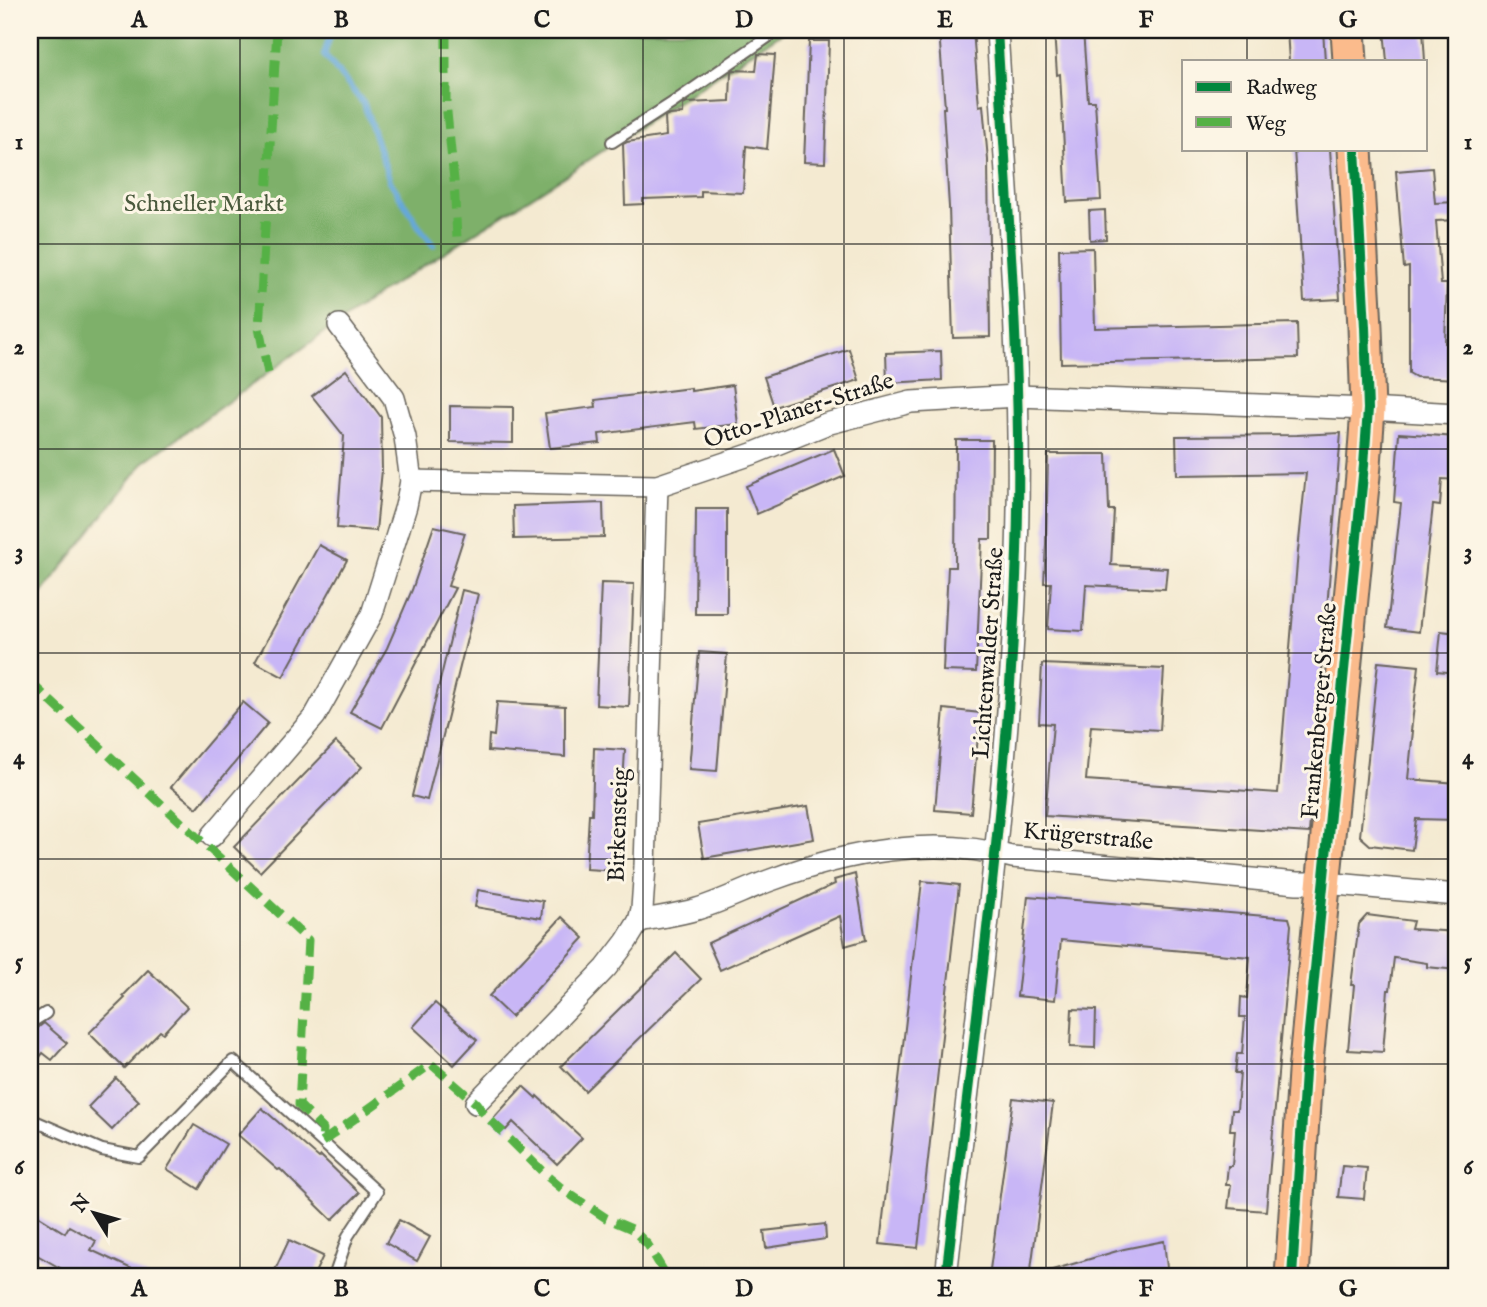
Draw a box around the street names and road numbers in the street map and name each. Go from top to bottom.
street label: Otto-Planer-Straße [700,366,898,456]
street label: Lichtenwalder Straße [966,546,1012,760]
street label: Frankenberger Straße [1295,601,1345,821]
street label: Birkensteig [602,766,637,883]
street label: Krügerstraße [1022,816,1154,858]

